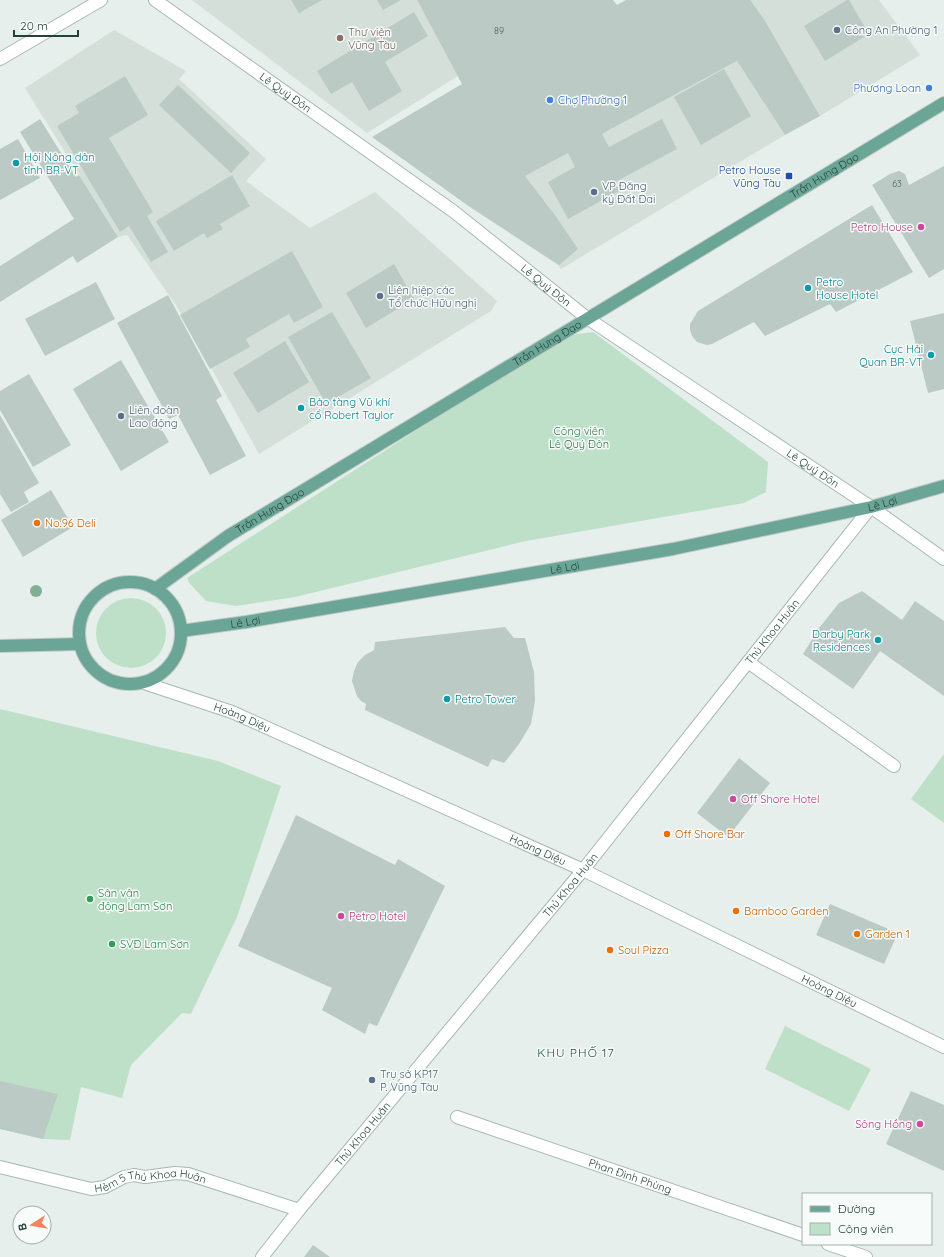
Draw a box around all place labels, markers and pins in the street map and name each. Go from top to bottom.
place label: Công An Phường 1 [845,23,938,37]
place label: Thư viện Vũng Tàu [348,25,396,52]
marker: Công An Phường 1 [832,25,842,35]
marker: Thư viện Vũng Tàu [335,33,345,43]
place label: Phương Loan [854,81,921,95]
marker: Phương Loan [924,83,934,93]
place label: Chợ Phường 1 [558,93,627,107]
marker: Chợ Phường 1 [545,95,555,105]
place label: Hội Nông dân tỉnh BR-VT [24,150,95,177]
marker: Hội Nông dân tỉnh BR-VT [11,158,21,168]
place label: Petro House Vũng Tàu [719,163,781,190]
marker: Petro House Vũng Tàu [784,171,794,181]
place label: VP Đăng ký Đất Đai [602,179,655,206]
marker: VP Đăng ký Đất Đai [589,187,599,197]
place label: Petro House [851,220,913,234]
marker: Petro House [916,222,926,232]
place label: Petro House Hotel [816,275,878,302]
place label: Liên hiệp các Tổ chức Hữu nghị [388,283,476,310]
marker: Petro House Hotel [803,283,813,293]
marker: Liên hiệp các Tổ chức Hữu nghị [375,291,385,301]
place label: Cục Hải Quan BR-VT [859,342,923,369]
marker: Cục Hải Quan BR-VT [926,350,936,360]
place label: Bảo tàng Vũ khí cổ Robert Taylor [309,395,395,422]
place label: Liên đoàn Lao động [129,403,179,430]
marker: Bảo tàng Vũ khí cổ Robert Taylor [296,403,306,413]
marker: Liên đoàn Lao động [116,411,126,421]
place label: No.96 Deli [45,516,96,530]
marker: No.96 Deli [32,518,42,528]
place label: Darby Park Residences [812,627,870,654]
marker: Darby Park Residences [873,635,883,645]
place label: Petro Tower [455,692,516,706]
marker: Petro Tower [442,694,452,704]
place label: Off Shore Hotel [741,792,820,806]
marker: Off Shore Hotel [728,794,738,804]
place label: Off Shore Bar [675,827,745,841]
marker: Off Shore Bar [662,829,672,839]
place label: Sân vận động Lam Sơn [98,886,172,913]
marker: Sân vận động Lam Sơn [85,894,95,904]
place label: Bamboo Garden [744,904,829,918]
marker: Bamboo Garden [731,906,741,916]
place label: Petro Hotel [349,909,406,923]
marker: Petro Hotel [336,911,346,921]
place label: Garden 1 [865,927,910,941]
marker: Garden 1 [852,929,862,939]
place label: SVĐ Lam Sơn [120,937,189,951]
marker: SVĐ Lam Sơn [107,939,117,949]
place label: Soul Pizza [618,943,669,957]
marker: Soul Pizza [605,945,615,955]
place label: Trụ sở KP17 P. Vũng Tàu [380,1067,439,1094]
marker: Trụ sở KP17 P. Vũng Tàu [367,1075,377,1085]
place label: Sông Hồng [855,1117,912,1131]
marker: Sông Hồng [915,1119,925,1129]

